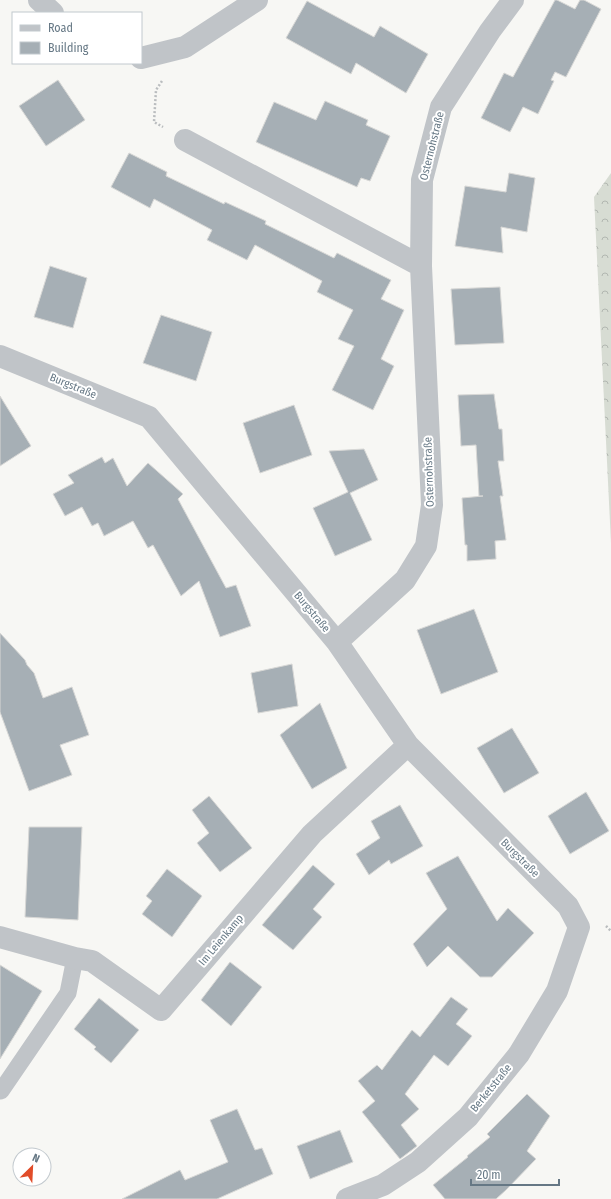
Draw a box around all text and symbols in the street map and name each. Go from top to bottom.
legend [12,12,142,64]
text: Road [48,21,73,35]
text: Building [48,41,89,55]
street label: Osternohstraße [417,110,447,182]
street label: Burgstraße [48,371,98,401]
street label: Osternohstraße [421,437,437,507]
street label: Burgstraße [291,589,333,635]
street label: Burgstraße [498,836,542,880]
street label: Im Leienkamp [196,912,246,968]
street label: Berketstraße [468,1061,514,1115]
north arrow [12,1147,52,1187]
text: N [30,1151,42,1166]
scale bar [471,1161,559,1187]
text: 20 m [477,1168,501,1182]

